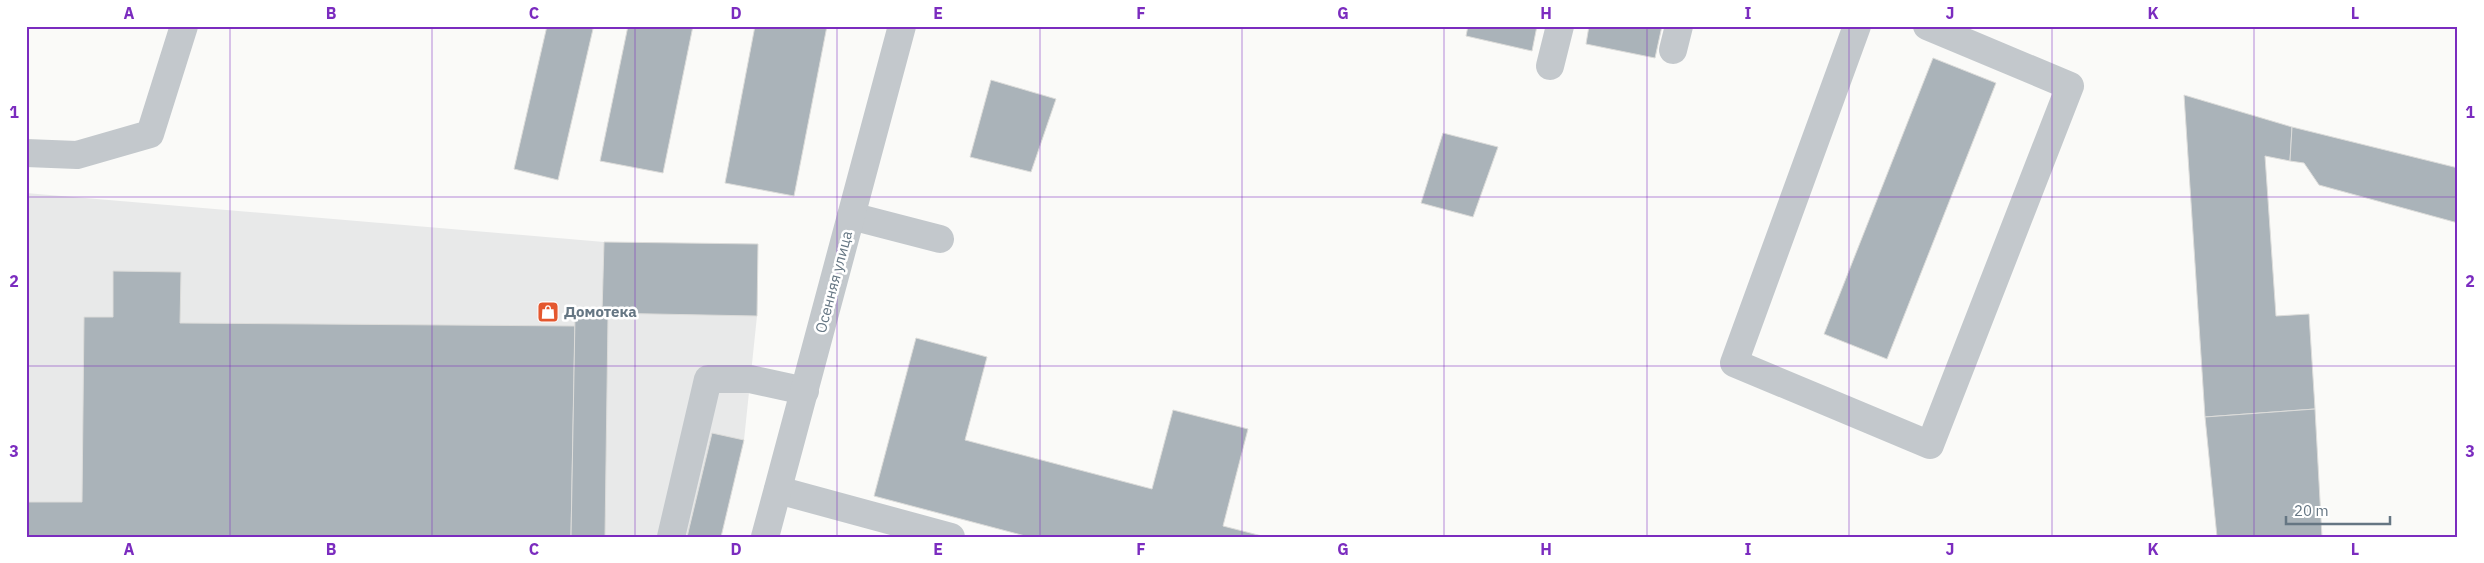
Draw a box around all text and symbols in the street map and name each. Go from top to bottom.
text: A [124,3,135,23]
text: B [326,3,337,23]
text: C [529,3,539,23]
text: D [730,3,742,23]
text: E [933,3,943,23]
text: F [1136,3,1146,23]
text: G [1337,3,1349,23]
text: H [1540,3,1552,23]
text: I [1745,3,1752,23]
text: J [1946,3,1954,23]
text: K [2147,3,2159,23]
text: L [2351,3,2359,23]
text: 1 [9,102,19,122]
text: 1 [2465,102,2475,122]
street label: Осенняя улица [811,229,856,335]
text: 2 [9,271,19,291]
text: 2 [2465,271,2475,291]
shop icon: Домотека [536,300,560,324]
place label: Домотека [564,302,637,321]
text: 3 [9,441,19,461]
text: 3 [2465,441,2475,461]
scale bar [2286,493,2390,525]
text: 20 m [2294,501,2329,520]
text: A [124,539,135,559]
text: B [326,539,337,559]
text: C [529,539,539,559]
text: D [730,539,742,559]
text: E [933,539,943,559]
text: F [1136,539,1146,559]
text: G [1337,539,1349,559]
text: H [1540,539,1552,559]
text: I [1745,539,1752,559]
text: J [1946,539,1954,559]
text: K [2147,539,2159,559]
text: L [2351,539,2359,559]

